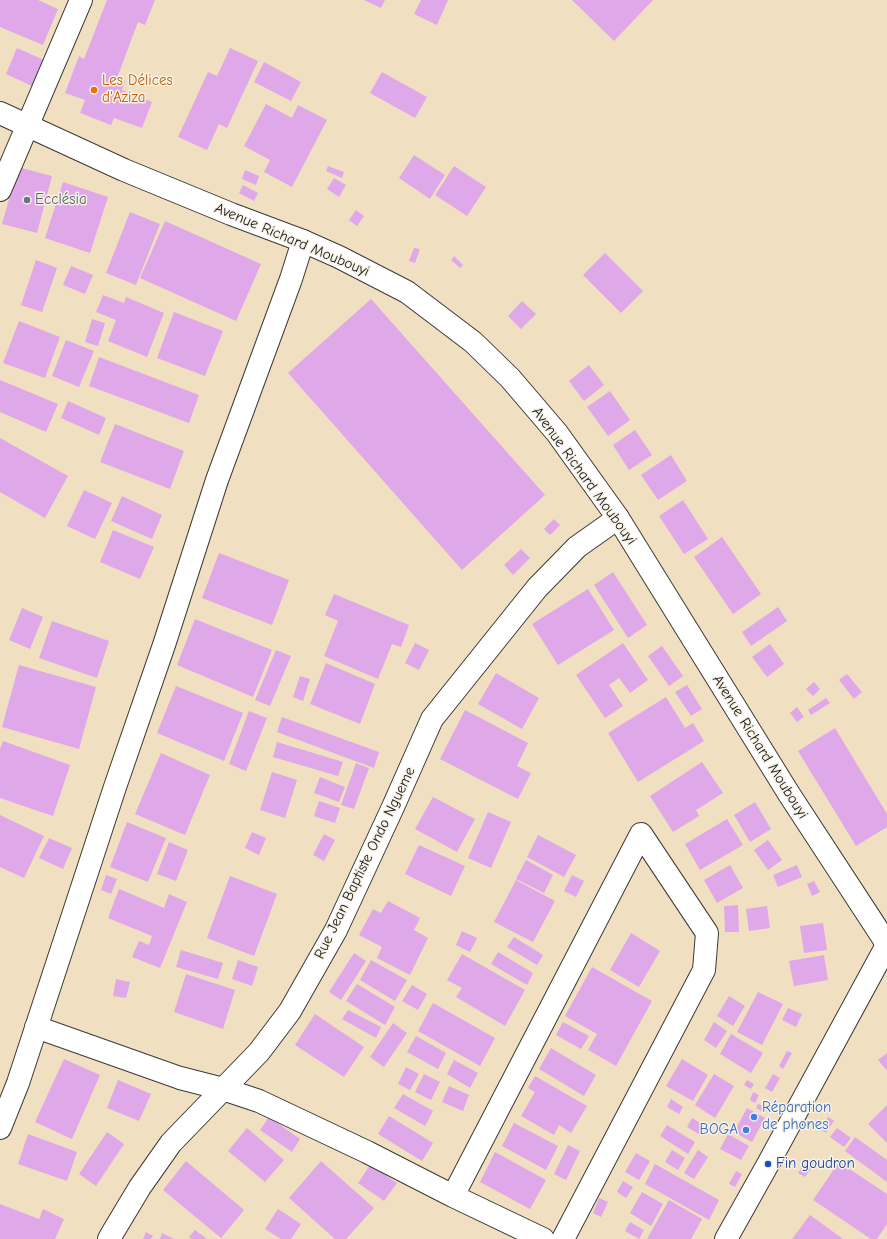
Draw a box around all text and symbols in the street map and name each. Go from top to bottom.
place label: Les Délices d'Aziza [102,72,173,107]
marker: Les Délices d'Aziza [89,85,99,95]
place label: Ecclésia [35,191,87,209]
marker: Ecclésia [22,195,32,205]
street label: Avenue Richard Moubouyi [212,199,372,281]
street label: Avenue Richard Moubouyi [528,403,640,549]
street label: Avenue Richard Moubouyi [708,672,812,822]
street label: Rue Jean Baptiste Ondo Ngueme [311,764,419,962]
place label: Réparation de phones [762,1099,831,1134]
marker: Réparation de phones [749,1112,759,1122]
place label: BOGA [700,1121,738,1139]
marker: BOGA [741,1125,751,1135]
place label: Fin goudron [776,1155,855,1173]
marker: Fin goudron [763,1159,773,1169]

